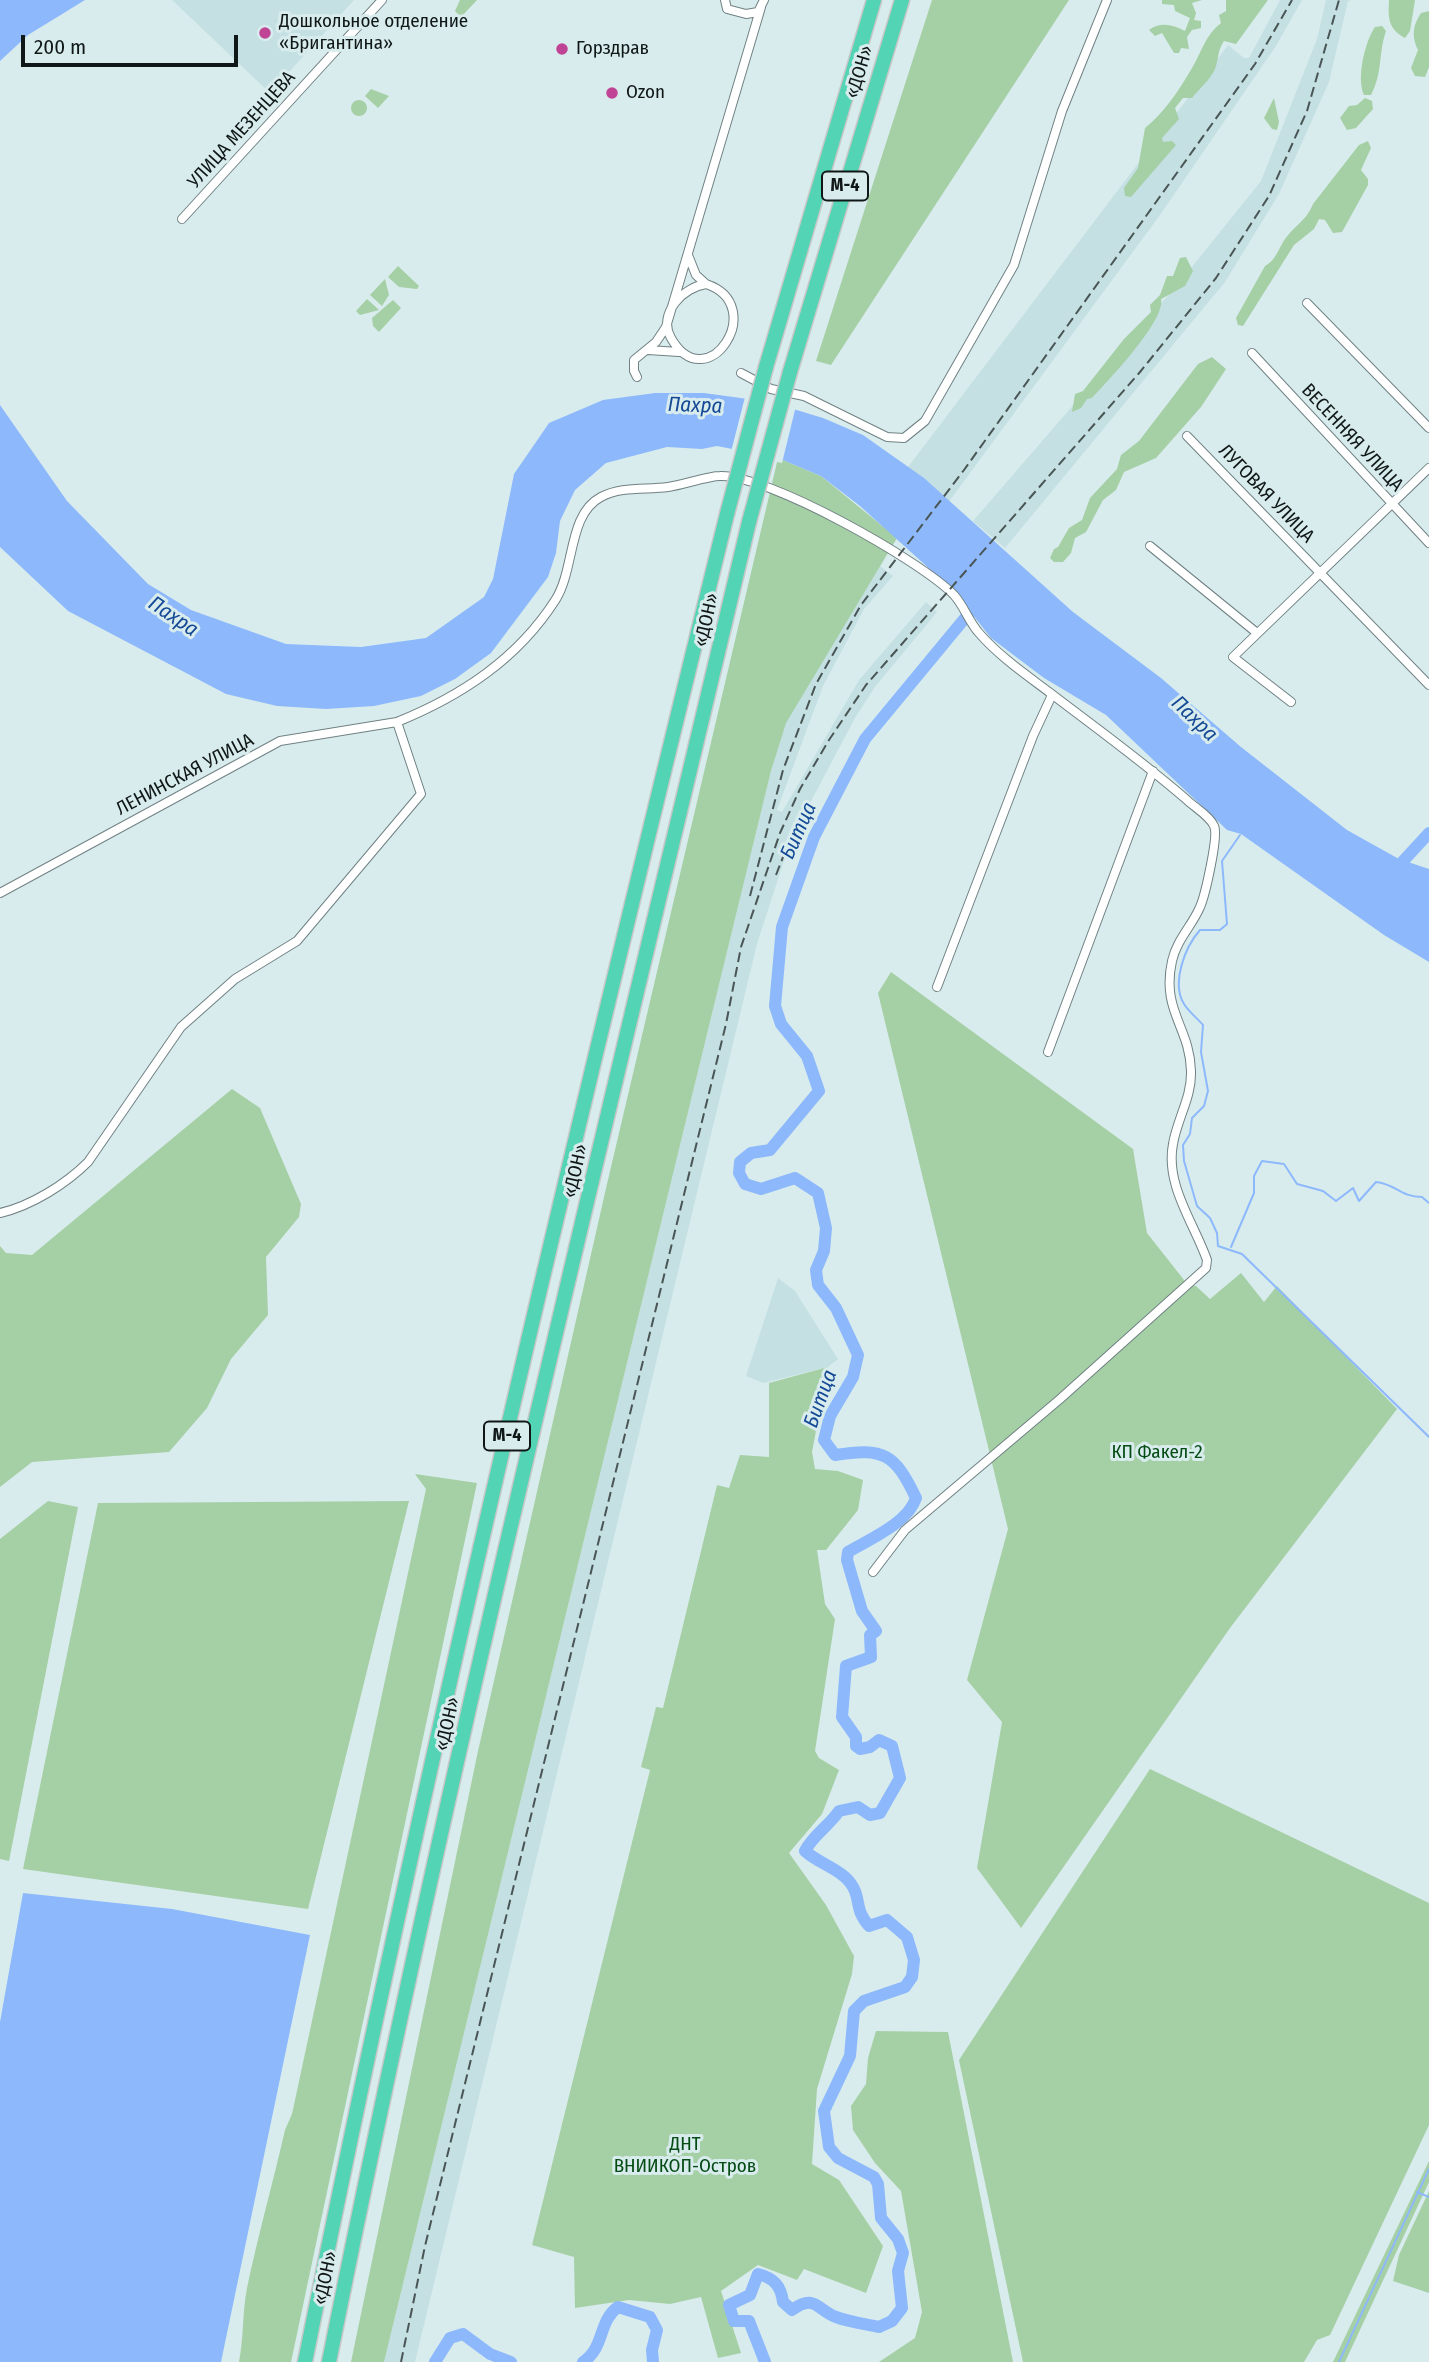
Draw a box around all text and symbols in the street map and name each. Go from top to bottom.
place label: Дошкольное отделение «Бригантина» [279,11,468,55]
scale bar [24,21,242,65]
marker: Дошкольное отделение «Бригантина» [257,25,273,41]
text: 200 m [34,34,86,60]
place label: Горздрав [576,38,649,60]
marker: Горздрав [554,41,570,57]
street label: «ДОН» [841,43,879,101]
street label: УЛИЦА МЕЗЕНЦЕВА [183,67,301,193]
place label: Ozon [626,82,665,104]
marker: Ozon [604,85,620,101]
road number: М-4 [822,172,868,201]
street label: ВЕСЕННЯЯ УЛИЦА [1296,379,1408,497]
water label: Пахра [667,392,723,420]
street label: ЛУГОВАЯ УЛИЦА [1213,440,1319,548]
water label: Пахра [143,591,203,643]
street label: «ДОН» [690,591,724,649]
water label: Пахра [1166,691,1222,747]
street label: ЛЕНИНСКАЯ УЛИЦА [112,729,258,821]
water label: Битца [775,799,823,863]
street label: «ДОН» [559,1142,593,1200]
water label: Битца [799,1367,843,1431]
road number: М-4 [484,1422,530,1450]
park label: КП Факел-2 [1111,1442,1203,1464]
street label: «ДОН» [431,1695,465,1753]
park label: ДНТ ВНИИКОП-Остров [614,2134,756,2178]
street label: «ДОН» [309,2249,343,2307]

